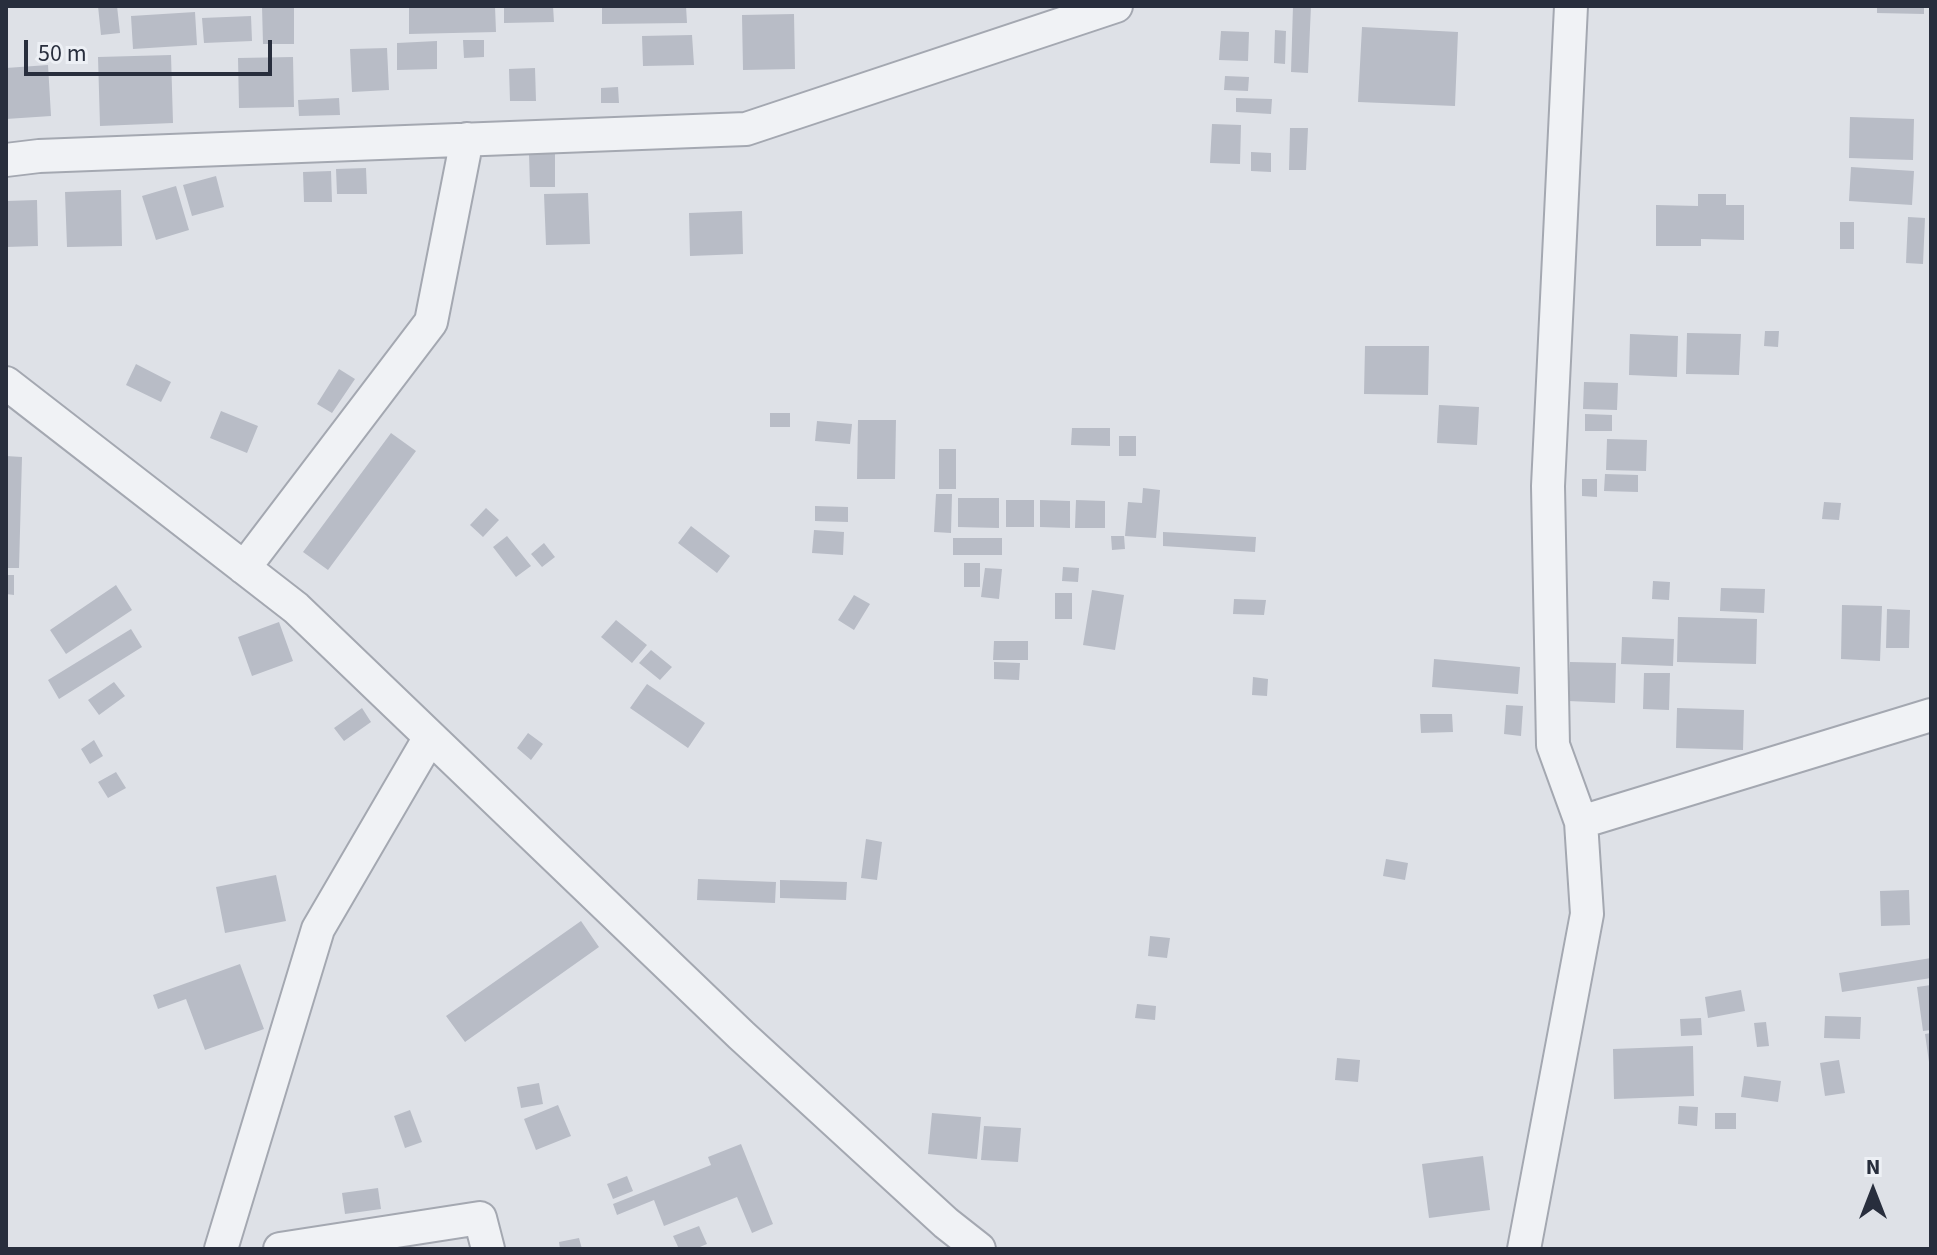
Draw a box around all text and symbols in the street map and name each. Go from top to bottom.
scale bar [28,24,276,74]
text: 50 m [38,36,87,71]
north arrow [1833,1151,1913,1231]
text: N [1866,1151,1880,1183]

